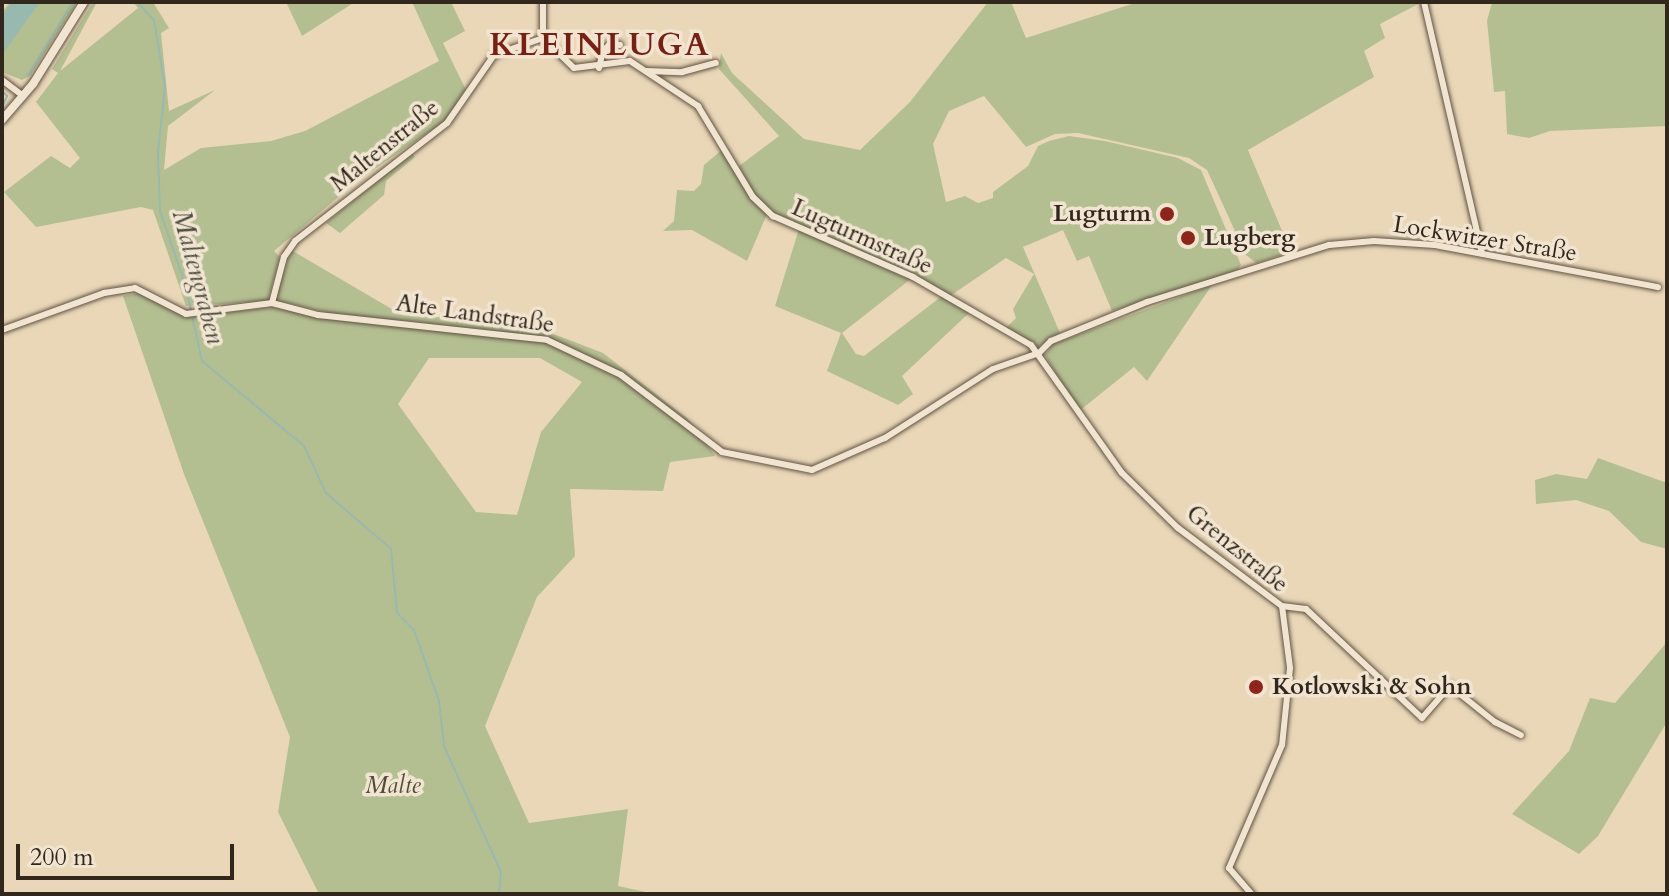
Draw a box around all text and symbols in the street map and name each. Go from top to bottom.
district label: KLEINLUGA [489,26,711,64]
street label: Maltenstraße [325,94,445,198]
street label: Lugturmstraße [787,193,937,281]
place label: Lugturm [1053,200,1151,228]
marker: Lugturm [1158,205,1176,223]
water label: Maltengraben [165,207,231,347]
street label: Lockwitzer Straße [1391,210,1579,268]
place label: Lugberg [1204,224,1295,252]
marker: Lugberg [1179,229,1197,247]
street label: Alte Landstraße [394,289,556,339]
street label: Grenzstraße [1180,499,1294,599]
place label: Kotlowski & Sohn [1272,673,1472,701]
marker: Kotlowski & Sohn [1247,678,1265,696]
park label: Malte [365,772,421,800]
scale bar [20,828,238,878]
text: 200 m [30,841,94,874]

